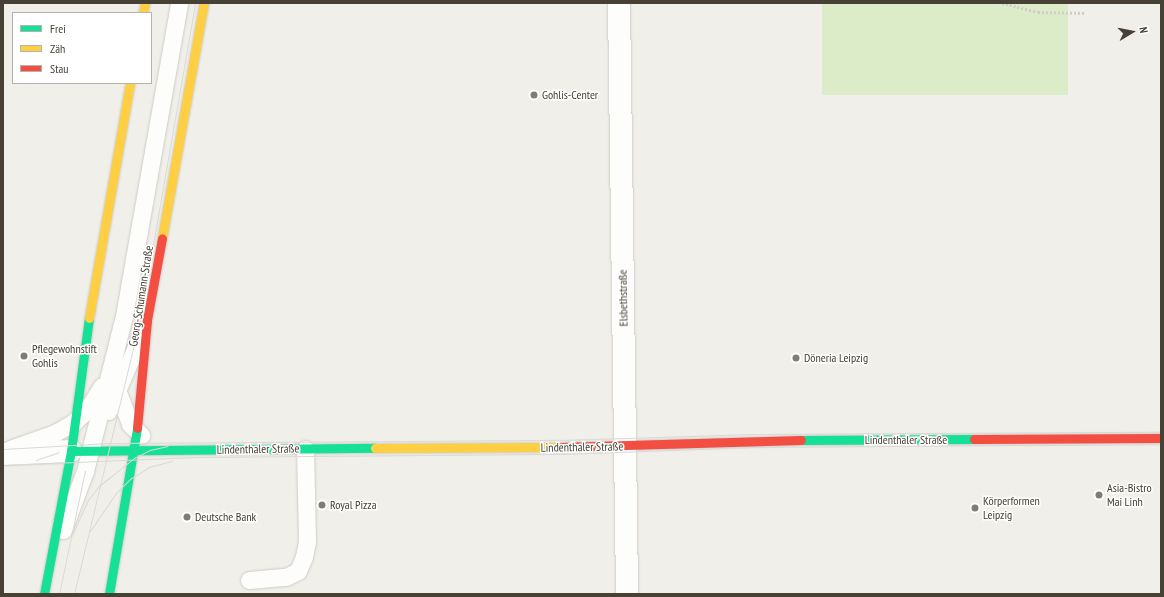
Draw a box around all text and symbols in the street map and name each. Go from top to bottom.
legend [12,12,152,84]
north arrow [1112,12,1152,52]
text: Frei [50,21,66,36]
text: N [1136,26,1151,34]
text: Zäh [50,41,65,56]
text: Stau [50,61,68,76]
place label: Gohlis-Center [542,88,598,102]
marker: Gohlis-Center [529,90,539,100]
street label: Georg-Schumann-Straße [126,245,156,347]
street label: Elsbethstraße [615,269,631,327]
place label: Pflegewohnstift Gohlis [32,342,97,370]
marker: Pflegewohnstift Gohlis [19,351,29,361]
place label: Döneria Leipzig [804,351,868,365]
marker: Döneria Leipzig [791,353,801,363]
street label: Lindenthaler Straße [865,433,947,447]
street label: Lindenthaler Straße [541,439,623,455]
street label: Lindenthaler Straße [217,441,299,457]
place label: Asia-Bistro Mai Linh [1107,481,1152,509]
marker: Asia-Bistro Mai Linh [1094,490,1104,500]
place label: Körperformen Leipzig [983,494,1040,522]
place label: Royal Pizza [330,498,376,512]
marker: Royal Pizza [317,500,327,510]
marker: Körperformen Leipzig [970,503,980,513]
place label: Deutsche Bank [195,510,256,524]
marker: Deutsche Bank [182,512,192,522]

